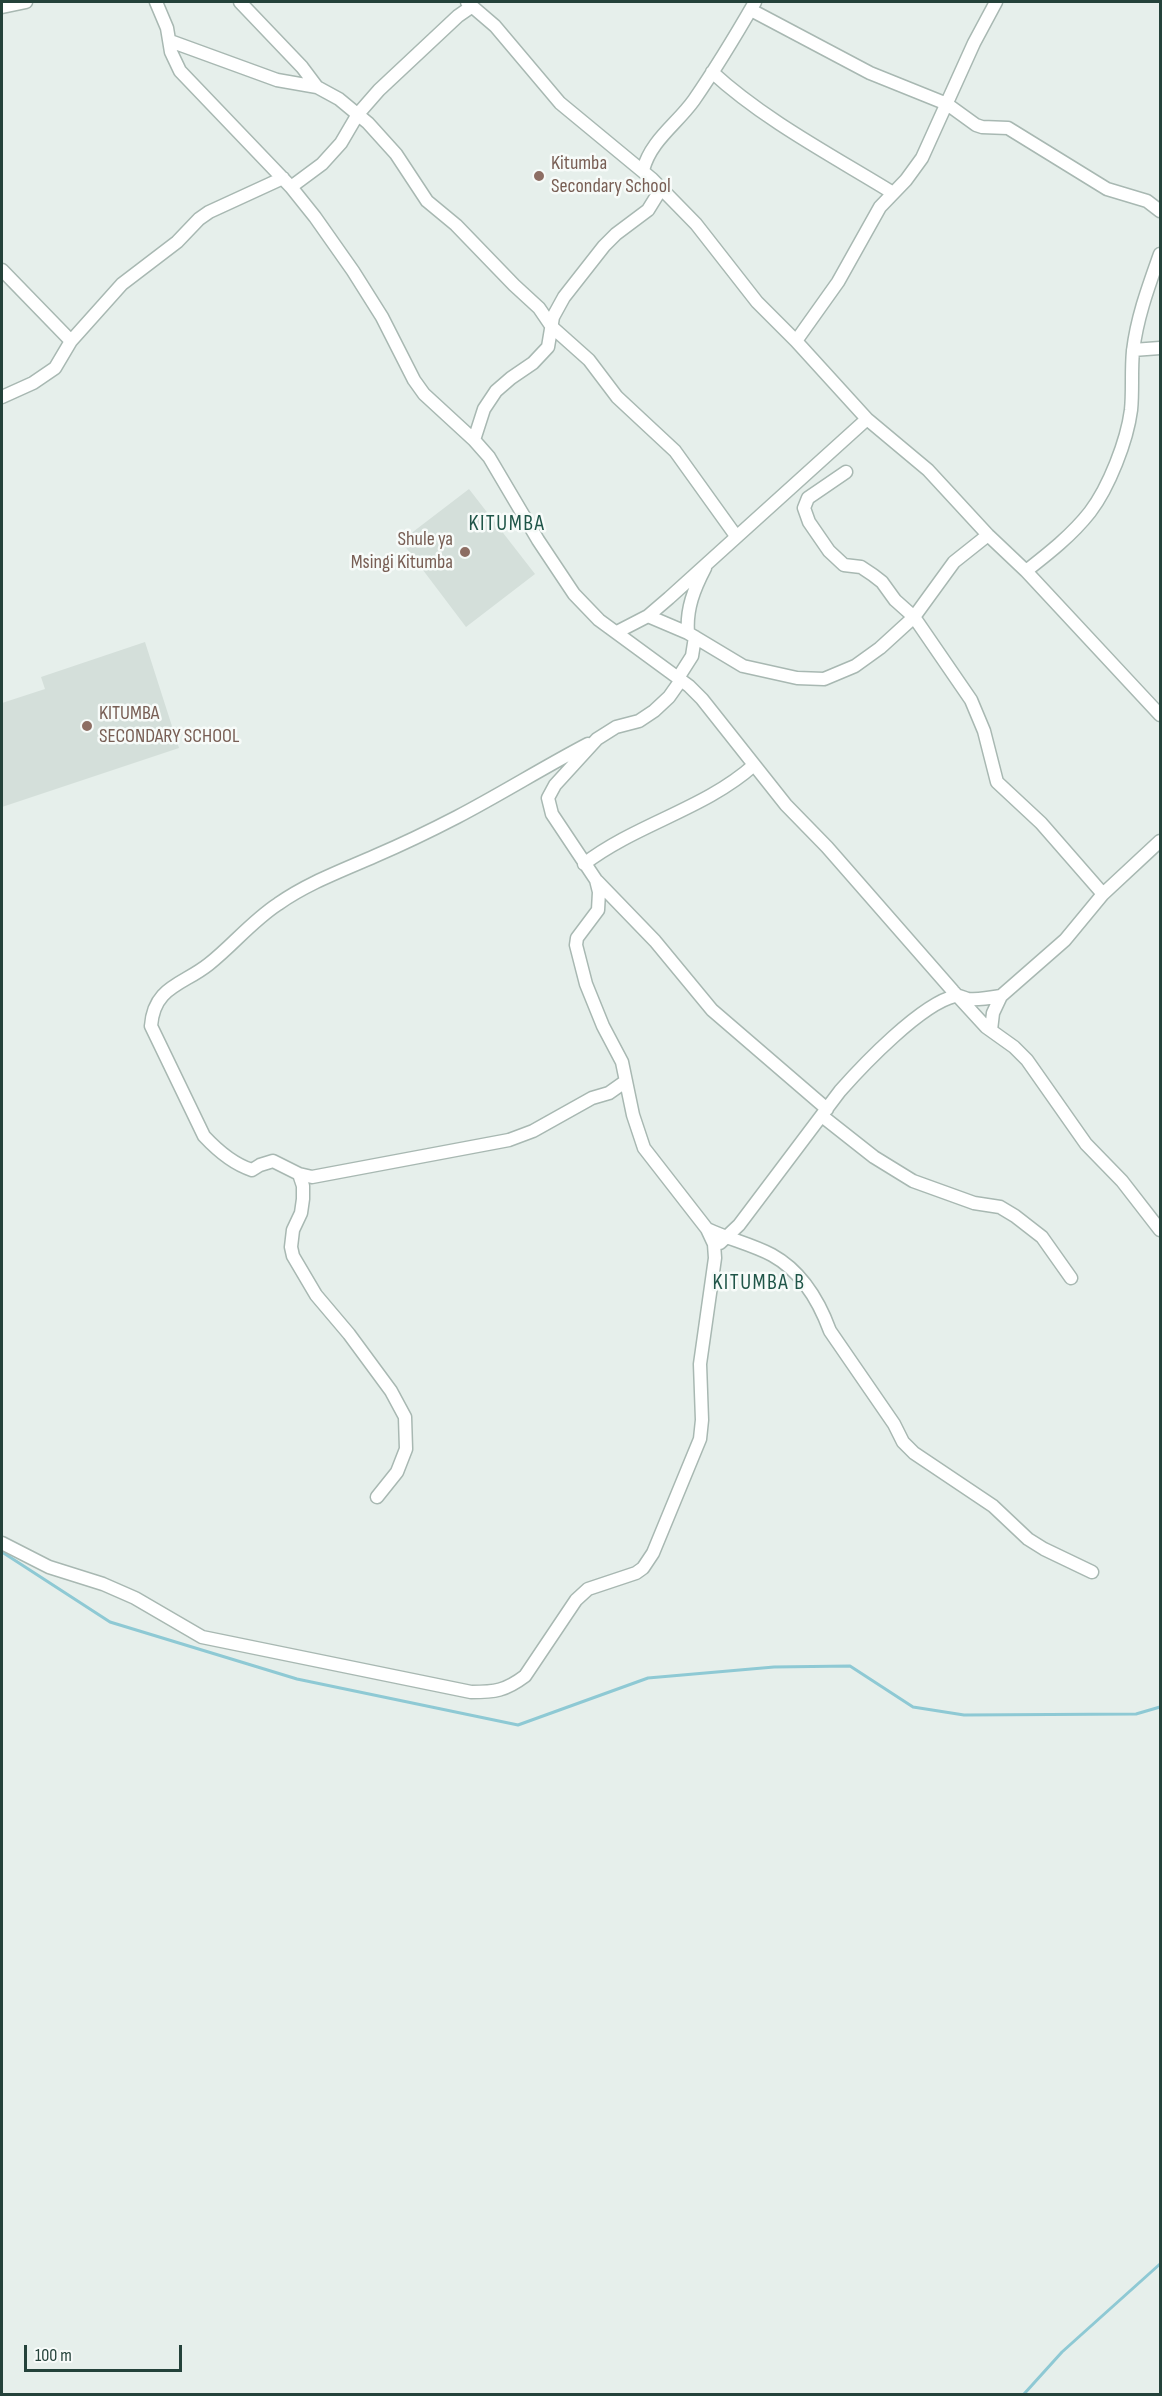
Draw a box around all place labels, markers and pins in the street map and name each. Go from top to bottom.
place label: Kitumba Secondary School [551,152,671,199]
marker: Kitumba Secondary School [532,169,546,183]
place label: Shule ya Msingi Kitumba [351,528,453,575]
marker: Shule ya Msingi Kitumba [458,545,472,559]
place label: KITUMBA SECONDARY SCHOOL [99,702,239,749]
marker: KITUMBA SECONDARY SCHOOL [80,719,94,733]

